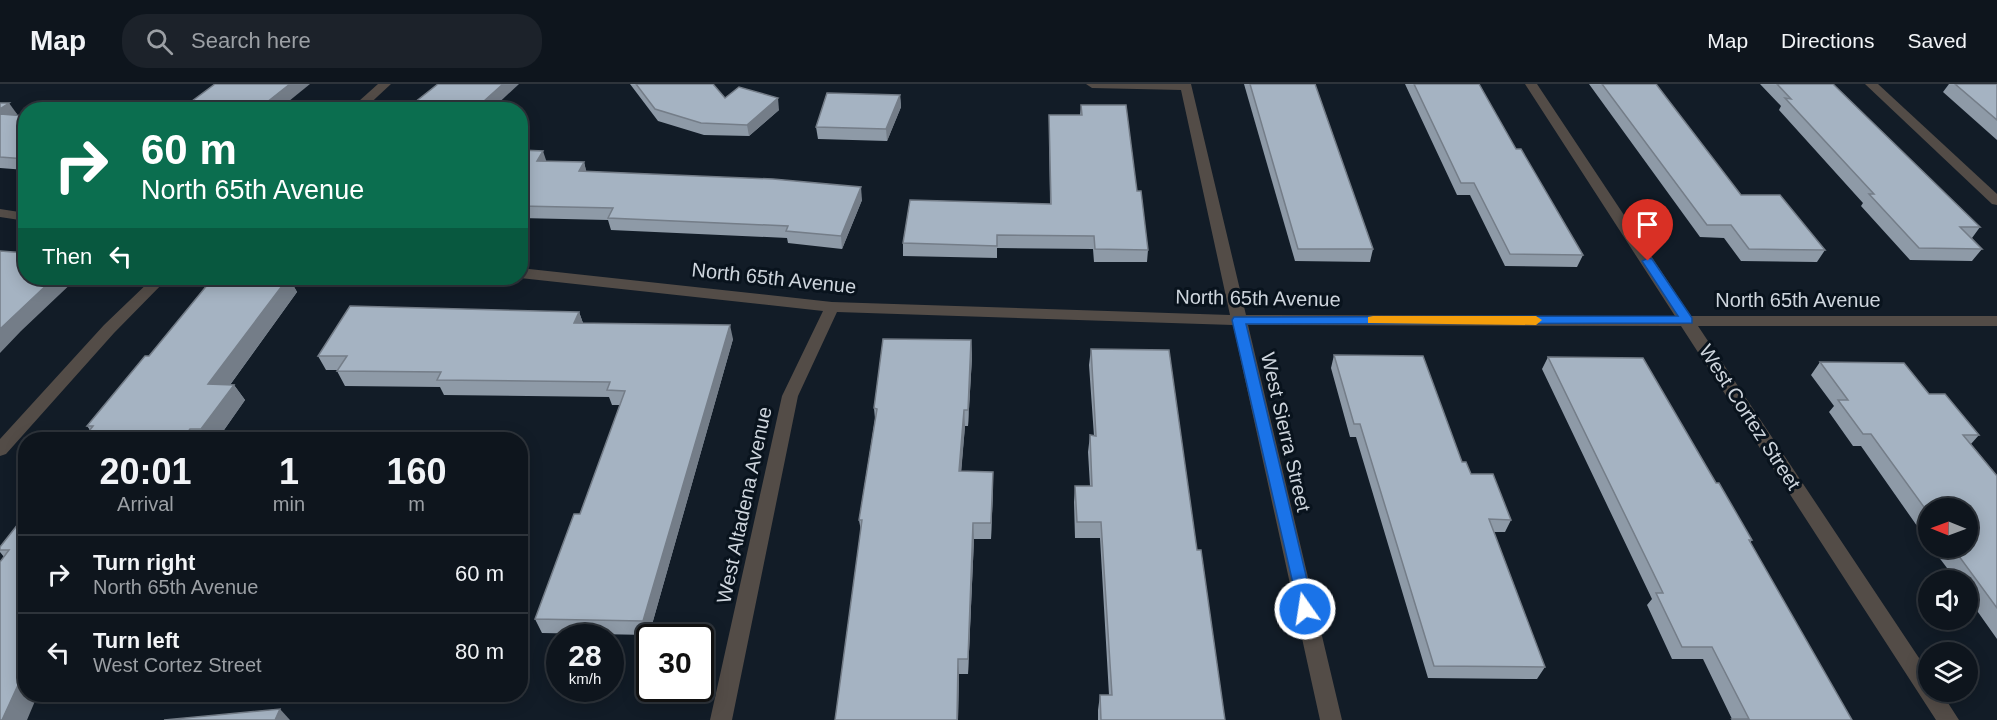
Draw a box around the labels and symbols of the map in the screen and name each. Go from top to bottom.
pin [1622,199,1673,261]
street label: North 65th Avenue [691,258,857,298]
street label: North 65th Avenue [1175,286,1341,310]
street label: North 65th Avenue [1715,289,1881,311]
street label: West Cortez Street [1695,340,1805,494]
street label: West Sierra Street [1257,350,1315,514]
street label: West Altadena Avenue [712,405,776,605]
north arrow [1918,498,1978,558]
position arrow [1273,577,1337,641]
speed limit sign: 30 [636,624,714,702]

